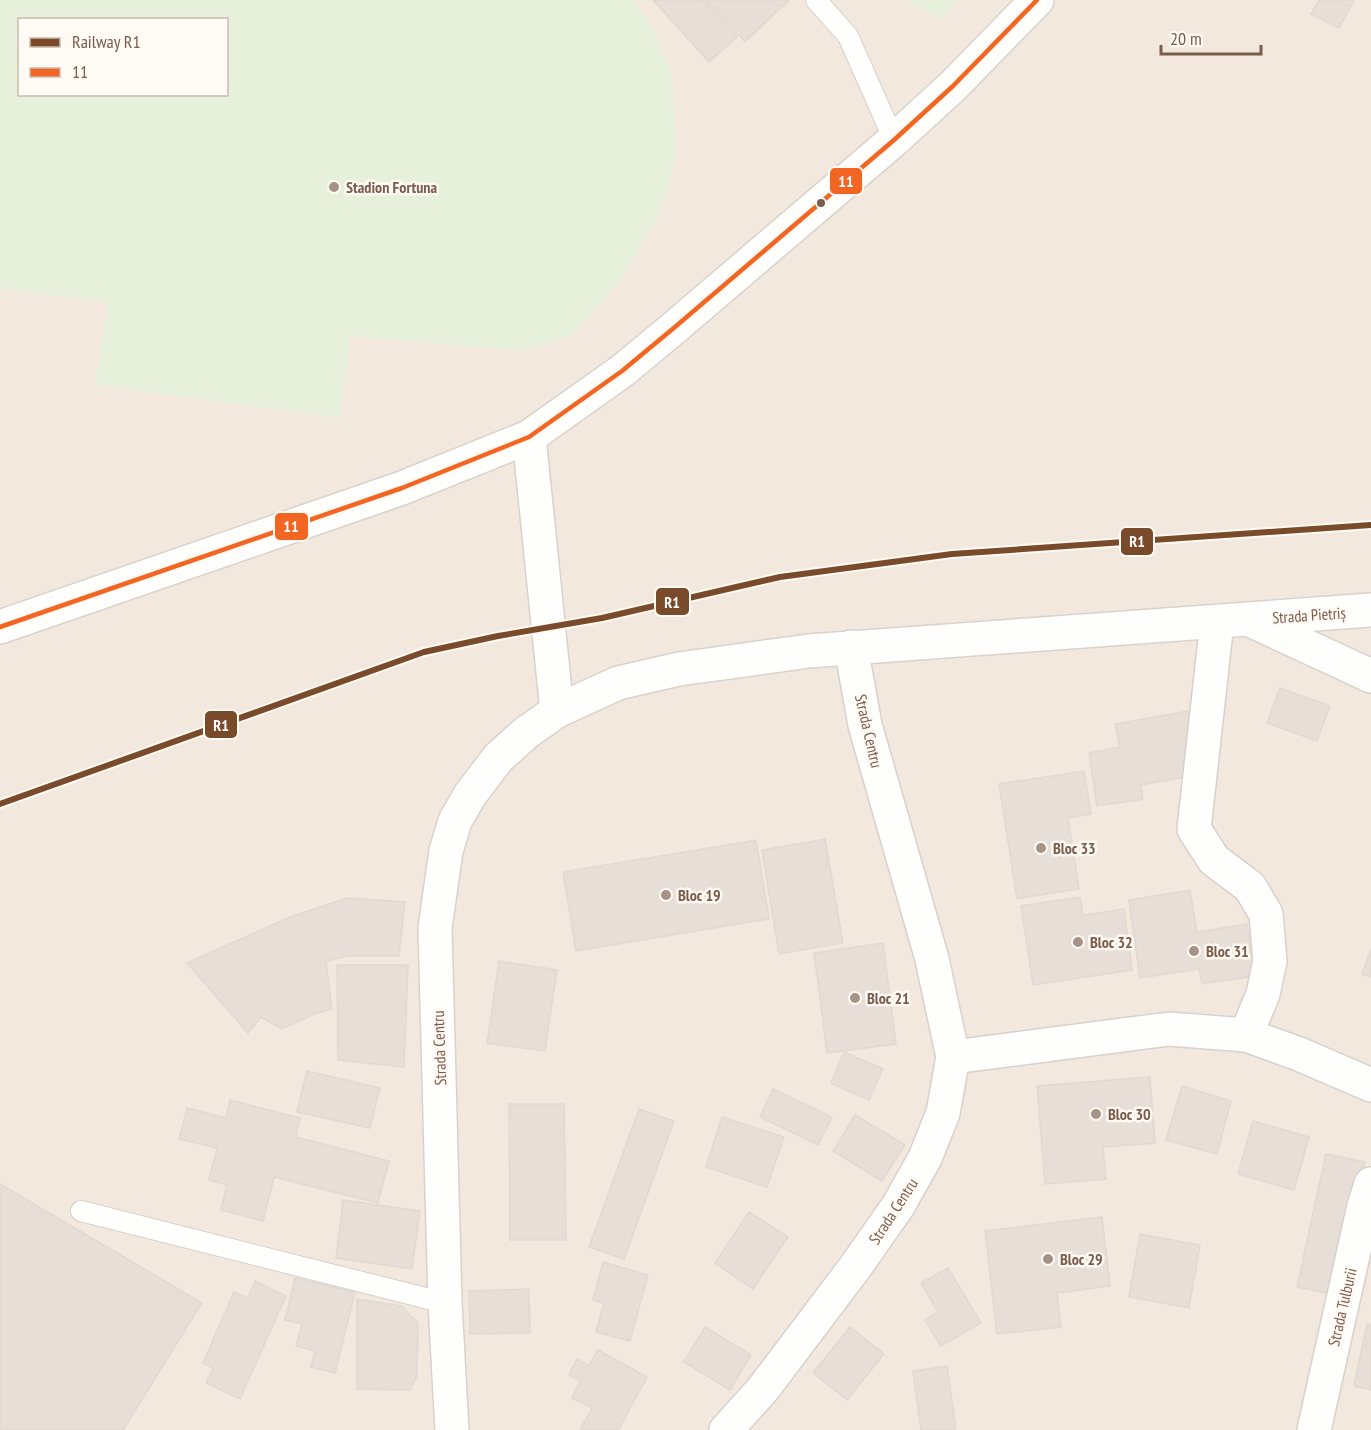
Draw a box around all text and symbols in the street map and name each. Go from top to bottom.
legend [18,18,228,96]
scale bar [1161,18,1262,56]
text: 20 m [1170,27,1202,50]
text: Railway R1 [72,30,141,53]
text: 11 [72,60,88,83]
line badge: 11 [829,167,863,195]
text: 11 [838,171,854,191]
place label: Stadion Fortuna [346,177,437,197]
marker: Stadion Fortuna [327,180,341,194]
unlabelled marker [815,197,827,209]
line badge: 11 [274,512,309,541]
text: 11 [283,516,299,536]
line badge: R1 [1120,527,1154,556]
text: R1 [1129,531,1145,551]
line badge: R1 [655,587,690,616]
text: R1 [664,592,680,612]
street label: Strada Pietriș [1272,602,1346,628]
street label: Strada Centru [851,692,887,770]
line badge: R1 [204,710,238,739]
text: R1 [213,715,229,735]
place label: Bloc 33 [1053,838,1096,858]
marker: Bloc 33 [1034,841,1048,855]
place label: Bloc 19 [678,885,721,905]
marker: Bloc 19 [659,888,673,902]
place label: Bloc 32 [1090,932,1133,952]
marker: Bloc 32 [1071,935,1085,949]
place label: Bloc 31 [1206,941,1249,961]
marker: Bloc 31 [1187,944,1201,958]
place label: Bloc 21 [867,988,910,1008]
marker: Bloc 21 [848,991,862,1005]
street label: Strada Centru [428,1010,450,1086]
place label: Bloc 30 [1108,1104,1151,1124]
marker: Bloc 30 [1089,1107,1103,1121]
street label: Strada Centru [864,1174,922,1248]
place label: Bloc 29 [1060,1249,1103,1269]
marker: Bloc 29 [1041,1252,1055,1266]
street label: Strada Tulburii [1323,1266,1361,1348]

